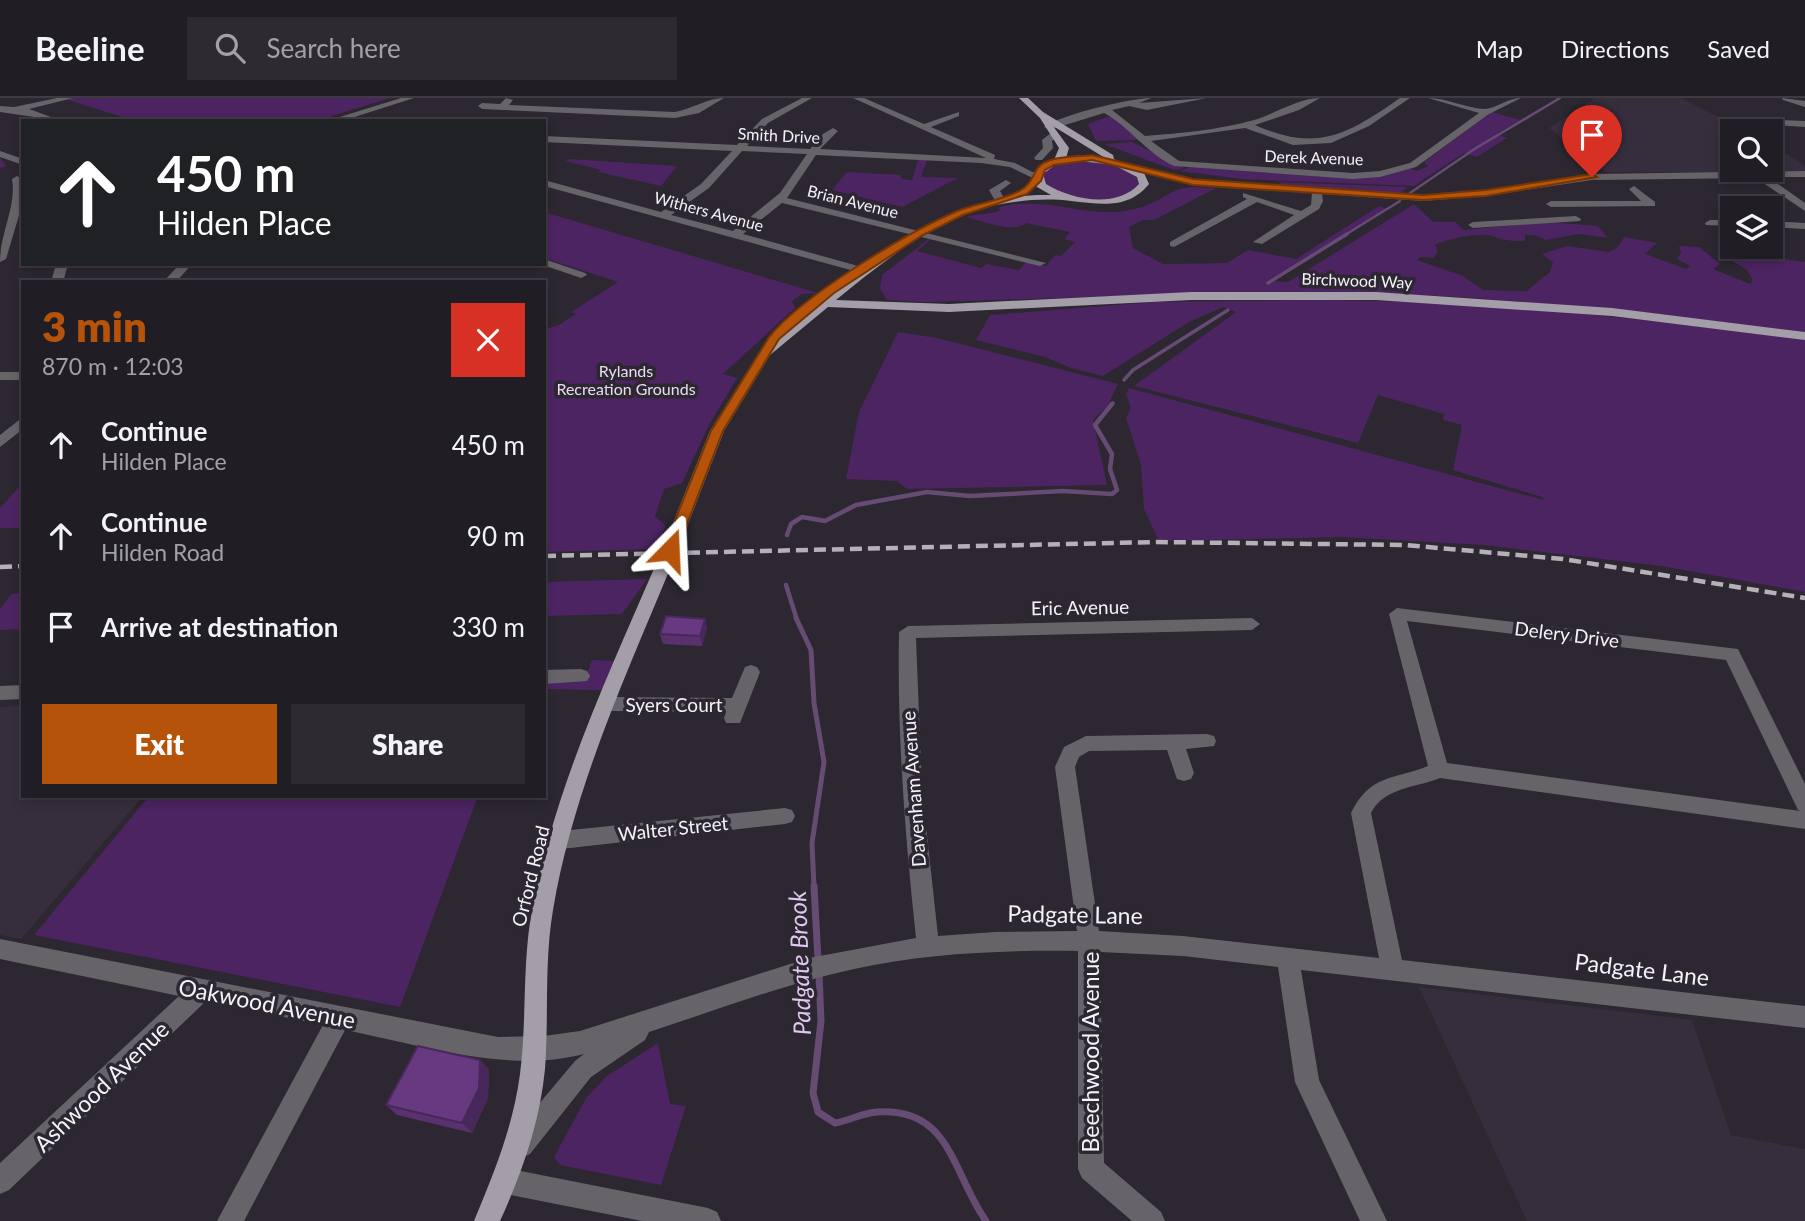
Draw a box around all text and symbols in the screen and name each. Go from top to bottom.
search box [187,17,677,80]
text: Beeline [35,28,145,68]
icon: search [211,29,249,67]
text: Search here [267,32,401,64]
text: Map [1476,34,1523,63]
text: Directions [1561,34,1669,63]
text: Saved [1707,34,1770,63]
pin [1562,105,1622,177]
icon: arrive [1573,116,1611,154]
map controls [1720,119,1783,259]
button: search [1720,119,1783,182]
street label: Smith Drive [737,123,821,147]
text: 450 m [157,144,295,202]
street label: Derek Avenue [1264,146,1364,168]
icon: ahead [42,147,133,238]
street label: Brian Avenue [805,181,901,221]
street label: Withers Avenue [652,187,766,235]
button: layers [1720,196,1783,259]
text: Hilden Place [157,203,332,242]
street label: Birchwood Way [1301,269,1414,291]
text: 3 min [42,301,147,351]
button: close [451,303,525,377]
text: 870 m · 12:03 [42,352,184,380]
park label: Rylands Recreation Grounds [556,361,696,398]
text: Continue [101,415,207,447]
icon: ahead [42,426,80,464]
text: 450 m [452,429,525,461]
text: Hilden Place [101,447,227,475]
text: Continue [101,506,207,538]
position arrow [633,513,707,587]
icon: ahead [42,517,80,555]
text: 90 m [467,520,525,552]
text: Hilden Road [101,538,224,566]
street label: Eric Avenue [1031,595,1129,619]
icon: arrive [42,608,80,646]
text: Arrive at destination [101,611,338,643]
text: 330 m [452,611,525,643]
street label: Delery Drive [1513,616,1621,652]
street label: Syers Court [626,693,723,716]
button: Exit [42,704,277,784]
button: Share [291,704,525,784]
street label: Davenham Avenue [896,710,930,868]
street label: Walter Street [617,811,729,845]
street label: Orford Road [506,823,554,929]
water label: Padgate Brook [782,890,816,1036]
street label: Padgate Lane [1007,899,1143,929]
street label: Padgate Lane [1573,947,1711,991]
street label: Beechwood Avenue [1076,952,1104,1152]
street label: Oakwood Avenue [176,972,358,1034]
street label: Ashwood Avenue [28,1015,174,1157]

